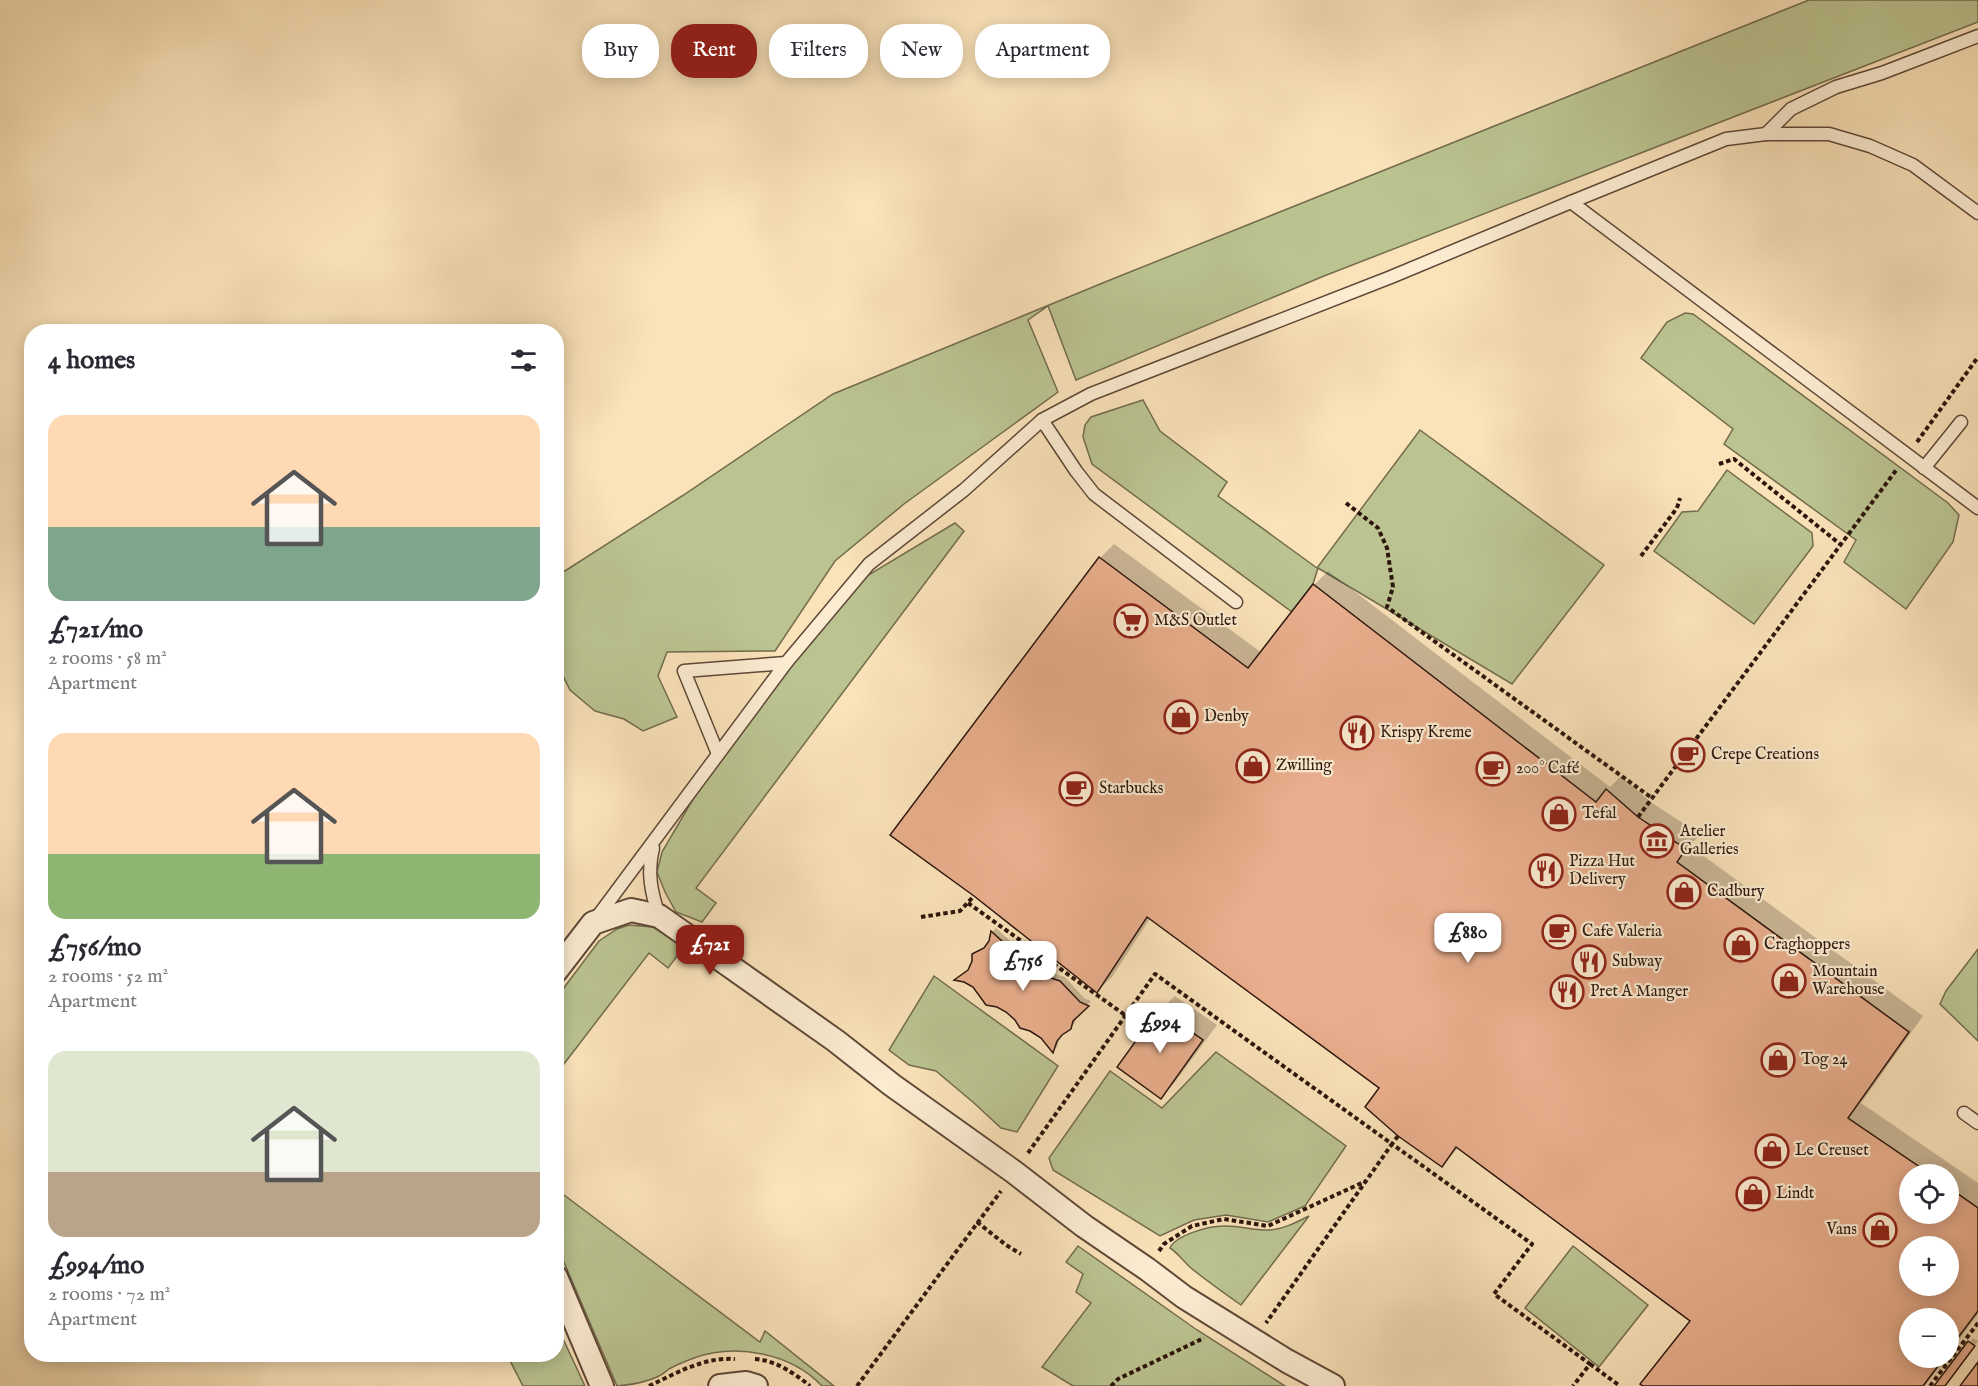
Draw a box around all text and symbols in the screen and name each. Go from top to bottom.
chip: Buy [582,24,659,78]
chip: Rent [671,24,757,78]
chip: Filters [769,24,868,78]
chip: New [880,24,963,78]
chip: Apartment [975,24,1110,78]
text: 4 homes [48,344,135,377]
icon: filters [507,344,540,377]
icon: home [240,454,348,562]
supermarket icon: M&S Outlet [1113,603,1149,639]
place label: M&S Outlet [1154,611,1237,631]
text: £721/mo [48,613,143,646]
text: 2 rooms · 58 m² [48,646,167,671]
text: Apartment [48,671,137,696]
shop icon: Denby [1163,699,1199,735]
place label: Denby [1204,707,1249,727]
restaurant icon: Krispy Kreme [1339,715,1375,751]
place label: Krispy Kreme [1380,723,1472,743]
cafe icon: Crepe Creations [1670,737,1706,773]
place label: Crepe Creations [1711,745,1819,765]
shop icon: Zwilling [1235,748,1271,784]
cafe icon: 200° Café [1475,751,1511,787]
place label: Zwilling [1276,756,1332,776]
place label: 200° Café [1516,759,1579,779]
cafe icon: Starbucks [1058,771,1094,807]
icon: home [240,772,348,880]
place label: Starbucks [1099,779,1164,799]
shop icon: Tefal [1541,796,1577,832]
place label: Tefal [1582,804,1617,824]
place label: Atelier Galleries [1679,822,1739,860]
museum icon: Atelier Galleries [1639,823,1675,859]
place label: Pizza Hut Delivery [1569,852,1636,890]
restaurant icon: Pizza Hut Delivery [1528,853,1564,889]
shop icon: Cadbury [1666,874,1702,910]
place label: Cadbury [1707,882,1765,902]
pin: £880 [1432,913,1504,964]
cafe icon: Cafe Valeria [1541,914,1577,950]
text: £880 [1448,920,1488,945]
place label: Cafe Valeria [1582,922,1662,942]
pin: £721 [674,925,746,976]
shop icon: Craghoppers [1723,927,1759,963]
text: £756/mo [48,931,141,964]
text: £721 [690,932,730,957]
place label: Craghoppers [1764,935,1850,955]
pin: £756 [987,941,1059,992]
restaurant icon: Subway [1571,944,1607,980]
text: £756 [1004,948,1042,973]
place label: Subway [1612,952,1662,972]
place label: Mountain Warehouse [1812,962,1885,1000]
shop icon: Mountain Warehouse [1771,963,1807,999]
text: 2 rooms · 52 m² [48,964,168,989]
restaurant icon: Pret A Manger [1549,974,1585,1010]
place label: Pret A Manger [1590,982,1688,1002]
text: Apartment [48,989,137,1014]
pin: £994 [1124,1003,1196,1054]
text: £994 [1140,1010,1181,1035]
shop icon: Tog 24 [1760,1042,1796,1078]
place label: Tog 24 [1801,1050,1848,1070]
icon: home [240,1090,348,1198]
shop icon: Le Creuset [1754,1133,1790,1169]
place label: Le Creuset [1795,1141,1869,1161]
map controls [1899,1164,1959,1368]
button: locate [1899,1164,1959,1224]
shop icon: Lindt [1735,1176,1771,1212]
place label: Lindt [1776,1184,1815,1204]
shop icon: Vans [1862,1212,1898,1248]
place label: Vans [1825,1220,1857,1240]
button: + [1899,1236,1959,1296]
text: £994/mo [48,1249,144,1282]
text: 2 rooms · 72 m² [48,1282,170,1307]
text: Apartment [48,1307,137,1332]
button: − [1899,1308,1959,1368]

